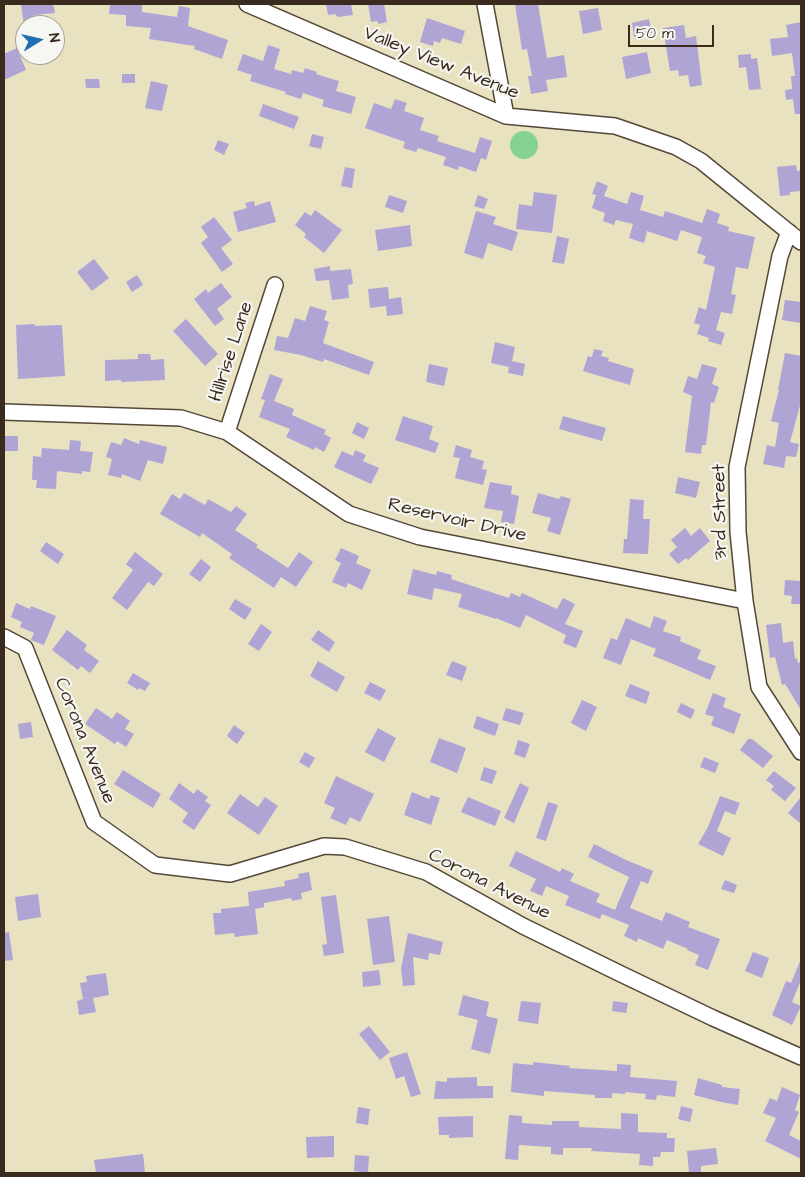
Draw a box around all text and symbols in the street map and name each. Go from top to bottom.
north arrow [15,15,65,65]
scale bar [630,15,716,47]
street label: Valley View Avenue [360,22,522,106]
text: 50 m [636,23,674,44]
text: N [43,32,64,44]
street label: Hillrise Lane [205,299,259,405]
street label: 3rd Street [709,464,733,560]
street label: Reservoir Drive [386,494,528,548]
street label: Corona Avenue [48,675,120,807]
street label: Corona Avenue [424,844,554,926]

